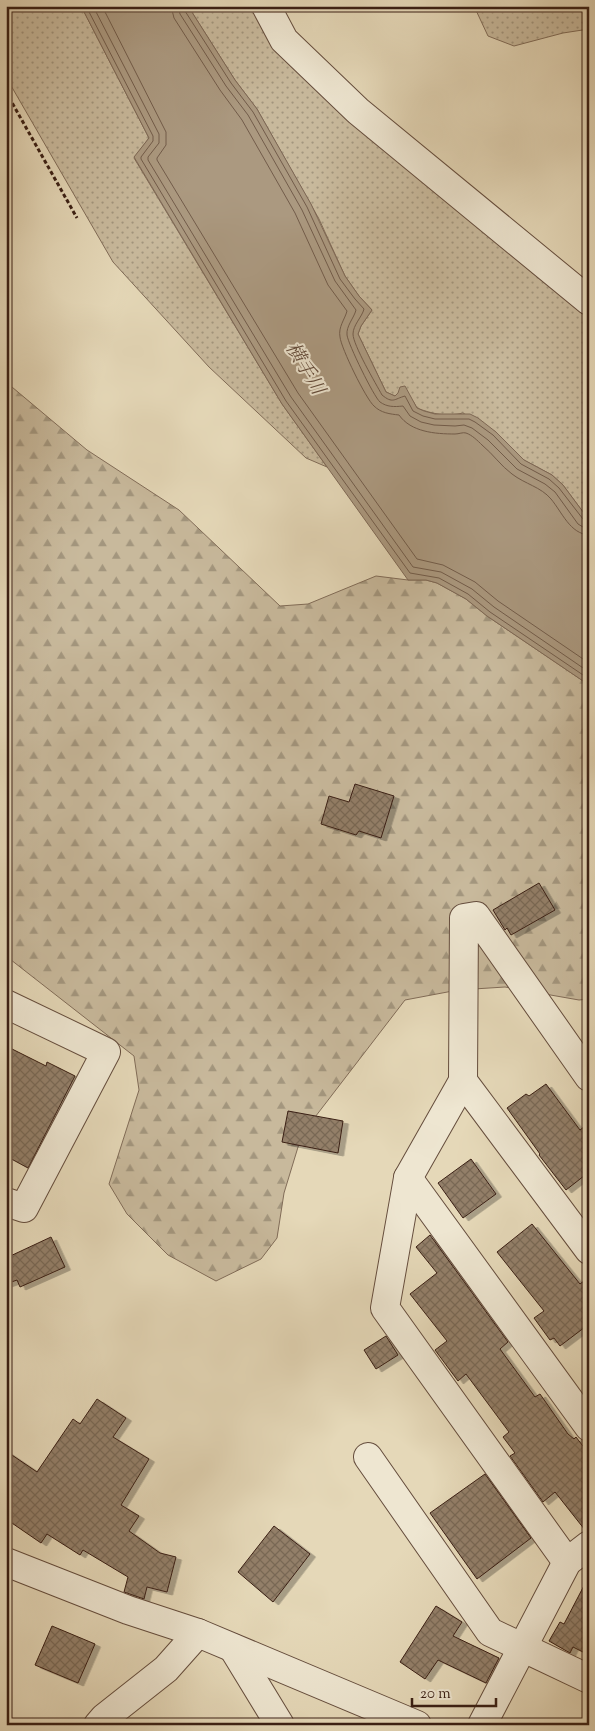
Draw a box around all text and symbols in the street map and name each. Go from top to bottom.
water label: 横手川 [278,338,331,402]
scale bar [412,1676,496,1708]
text: 20 m [420,1684,451,1705]

